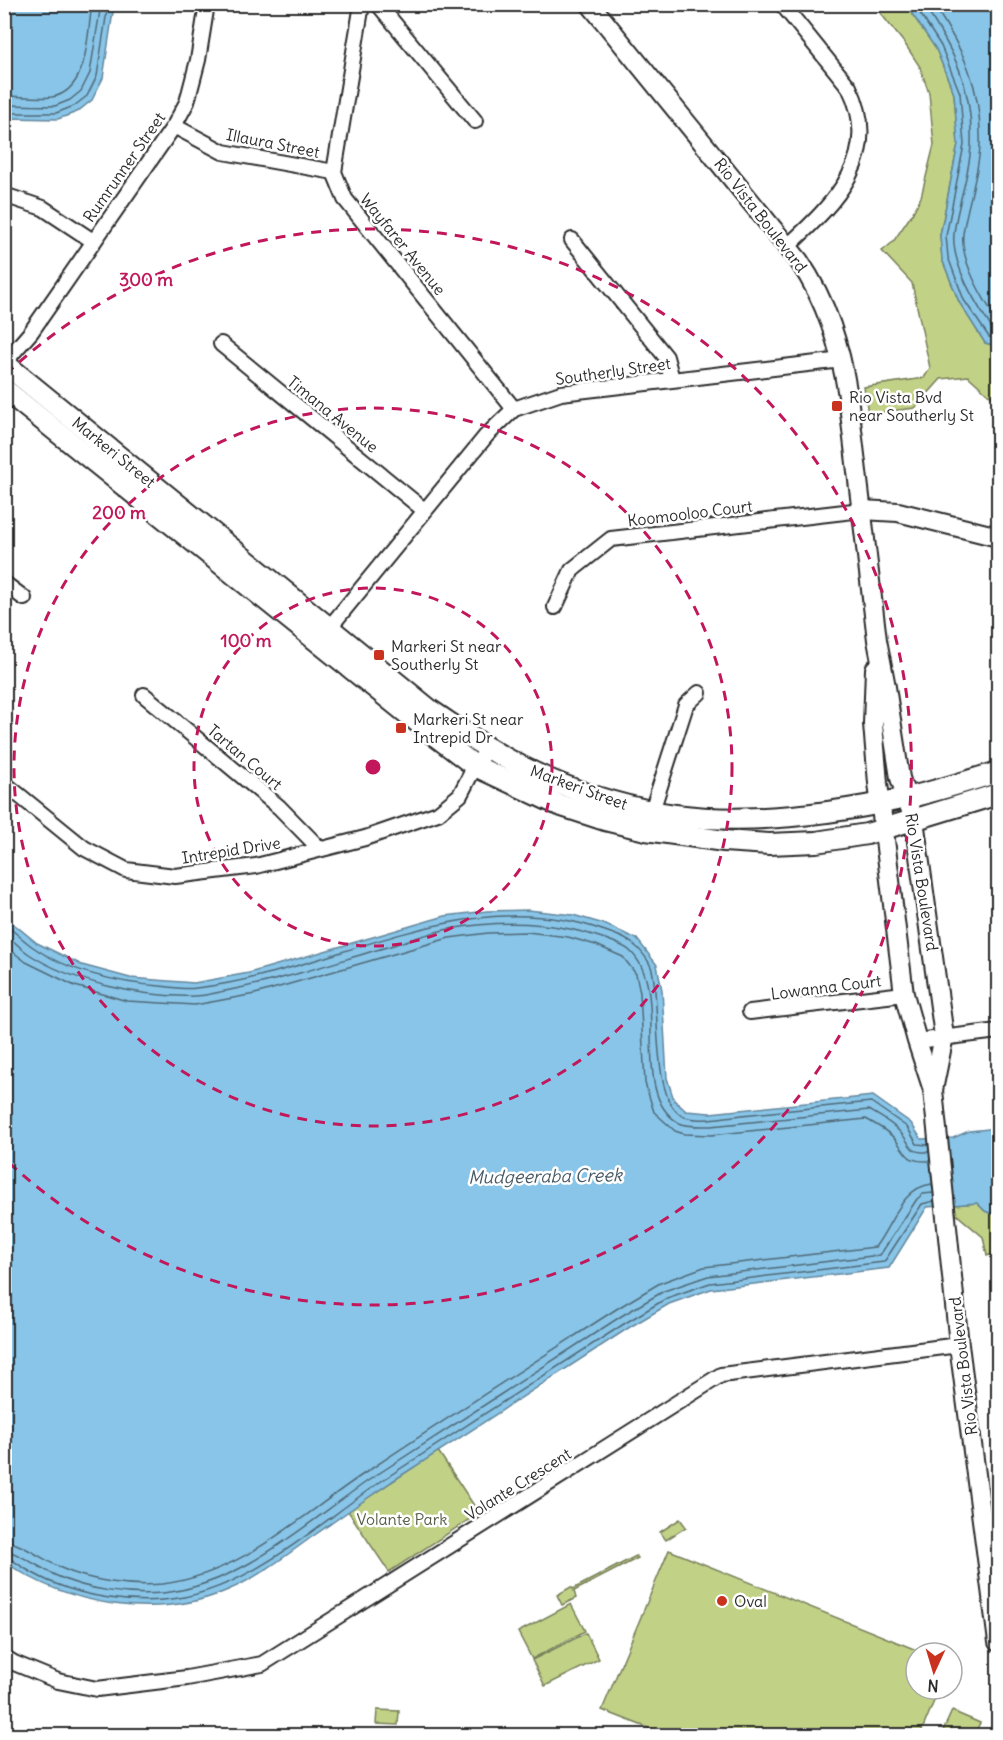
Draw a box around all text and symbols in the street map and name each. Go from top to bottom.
street label: Rumrunner Street [79,108,170,226]
street label: Illaura Street [225,124,322,162]
street label: Rio Vista Boulevard [710,154,812,276]
street label: Wayfarer Avenue [356,189,450,299]
text: 300 m [119,268,173,291]
street label: Southerly Street [554,353,673,389]
street label: Timana Avenue [284,371,382,457]
place label: Rio Vista Bvd near Southerly St [849,387,974,425]
marker: Rio Vista Bvd near Southerly St [830,399,844,413]
street label: Markeri Street [68,412,160,492]
street label: Koomooloo Court [626,495,754,531]
text: 200 m [92,501,146,524]
text: 100 m [221,629,272,652]
place label: Markeri St near Southerly St [391,636,502,674]
marker: Markeri St near Southerly St [372,648,386,662]
place label: Markeri St near Intrepid Dr [413,709,524,747]
street label: Tartan Court [204,720,287,794]
marker: Markeri St near Intrepid Dr [394,721,408,735]
centre of rings [363,757,383,777]
street label: Markeri Street [528,760,631,814]
street label: Rio Vista Boulevard [901,812,943,952]
street label: Intrepid Drive [180,832,282,868]
street label: Lowanna Court [770,970,883,1004]
water label: Mudgeeraba Creek [468,1163,624,1189]
street label: Rio Vista Boulevard [945,1296,981,1436]
street label: Volante Crescent [461,1443,575,1525]
park label: Volante Park [357,1509,447,1529]
place label: Oval [734,1591,767,1611]
marker: Oval [715,1594,729,1608]
north arrow [904,1641,964,1701]
text: N [927,1676,939,1696]

